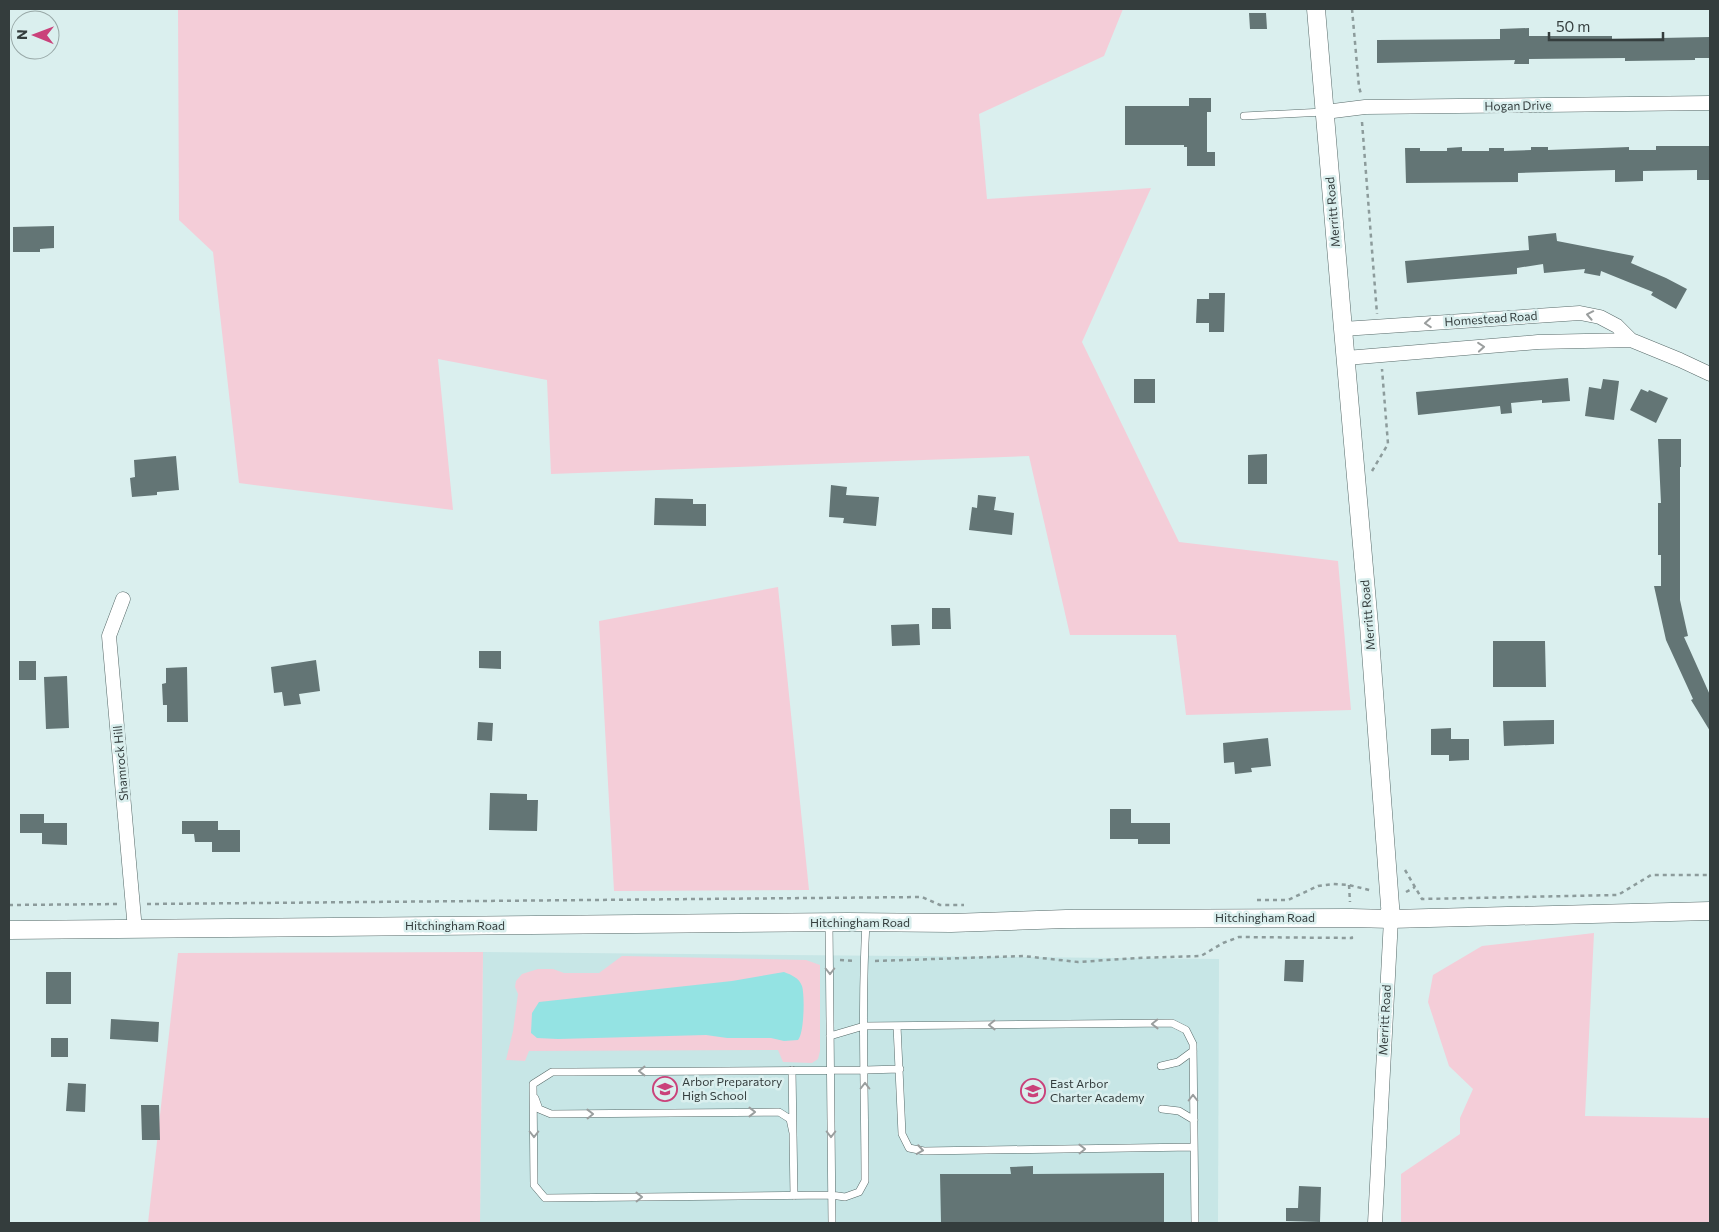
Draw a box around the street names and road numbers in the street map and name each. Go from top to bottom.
street label: Hogan Drive [1484,97,1552,113]
street label: Merritt Road [1322,176,1342,248]
street label: Homestead Road [1444,308,1538,328]
street label: Merritt Road [1357,579,1377,651]
street label: Shamrock Hill [110,725,130,801]
street label: Hitchingham Road [1215,910,1315,924]
street label: Hitchingham Road [810,915,910,929]
street label: Hitchingham Road [405,918,505,932]
street label: Merritt Road [1375,984,1393,1056]

